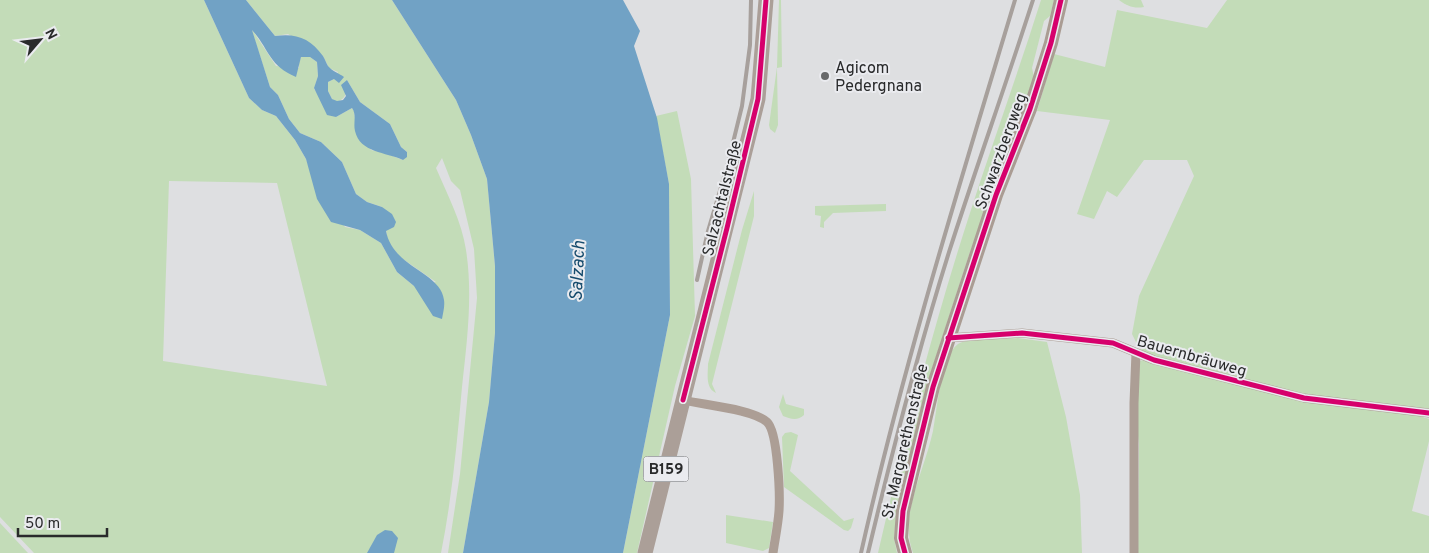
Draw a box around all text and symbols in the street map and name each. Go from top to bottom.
north arrow [15,15,65,65]
text: N [40,26,60,43]
place label: Agicom Pedergnana [835,59,922,97]
marker: Agicom Pedergnana [819,70,831,82]
street label: Schwarzbergweg [972,91,1032,213]
street label: Salzachtalstraße [699,138,747,258]
water label: Salzach [565,240,592,302]
street label: Bauernbräuweg [1134,332,1249,382]
street label: St. Margarethenstraße [878,362,934,521]
road number: B159 [644,456,688,482]
scale bar [18,506,106,538]
text: 50 m [25,515,60,534]

